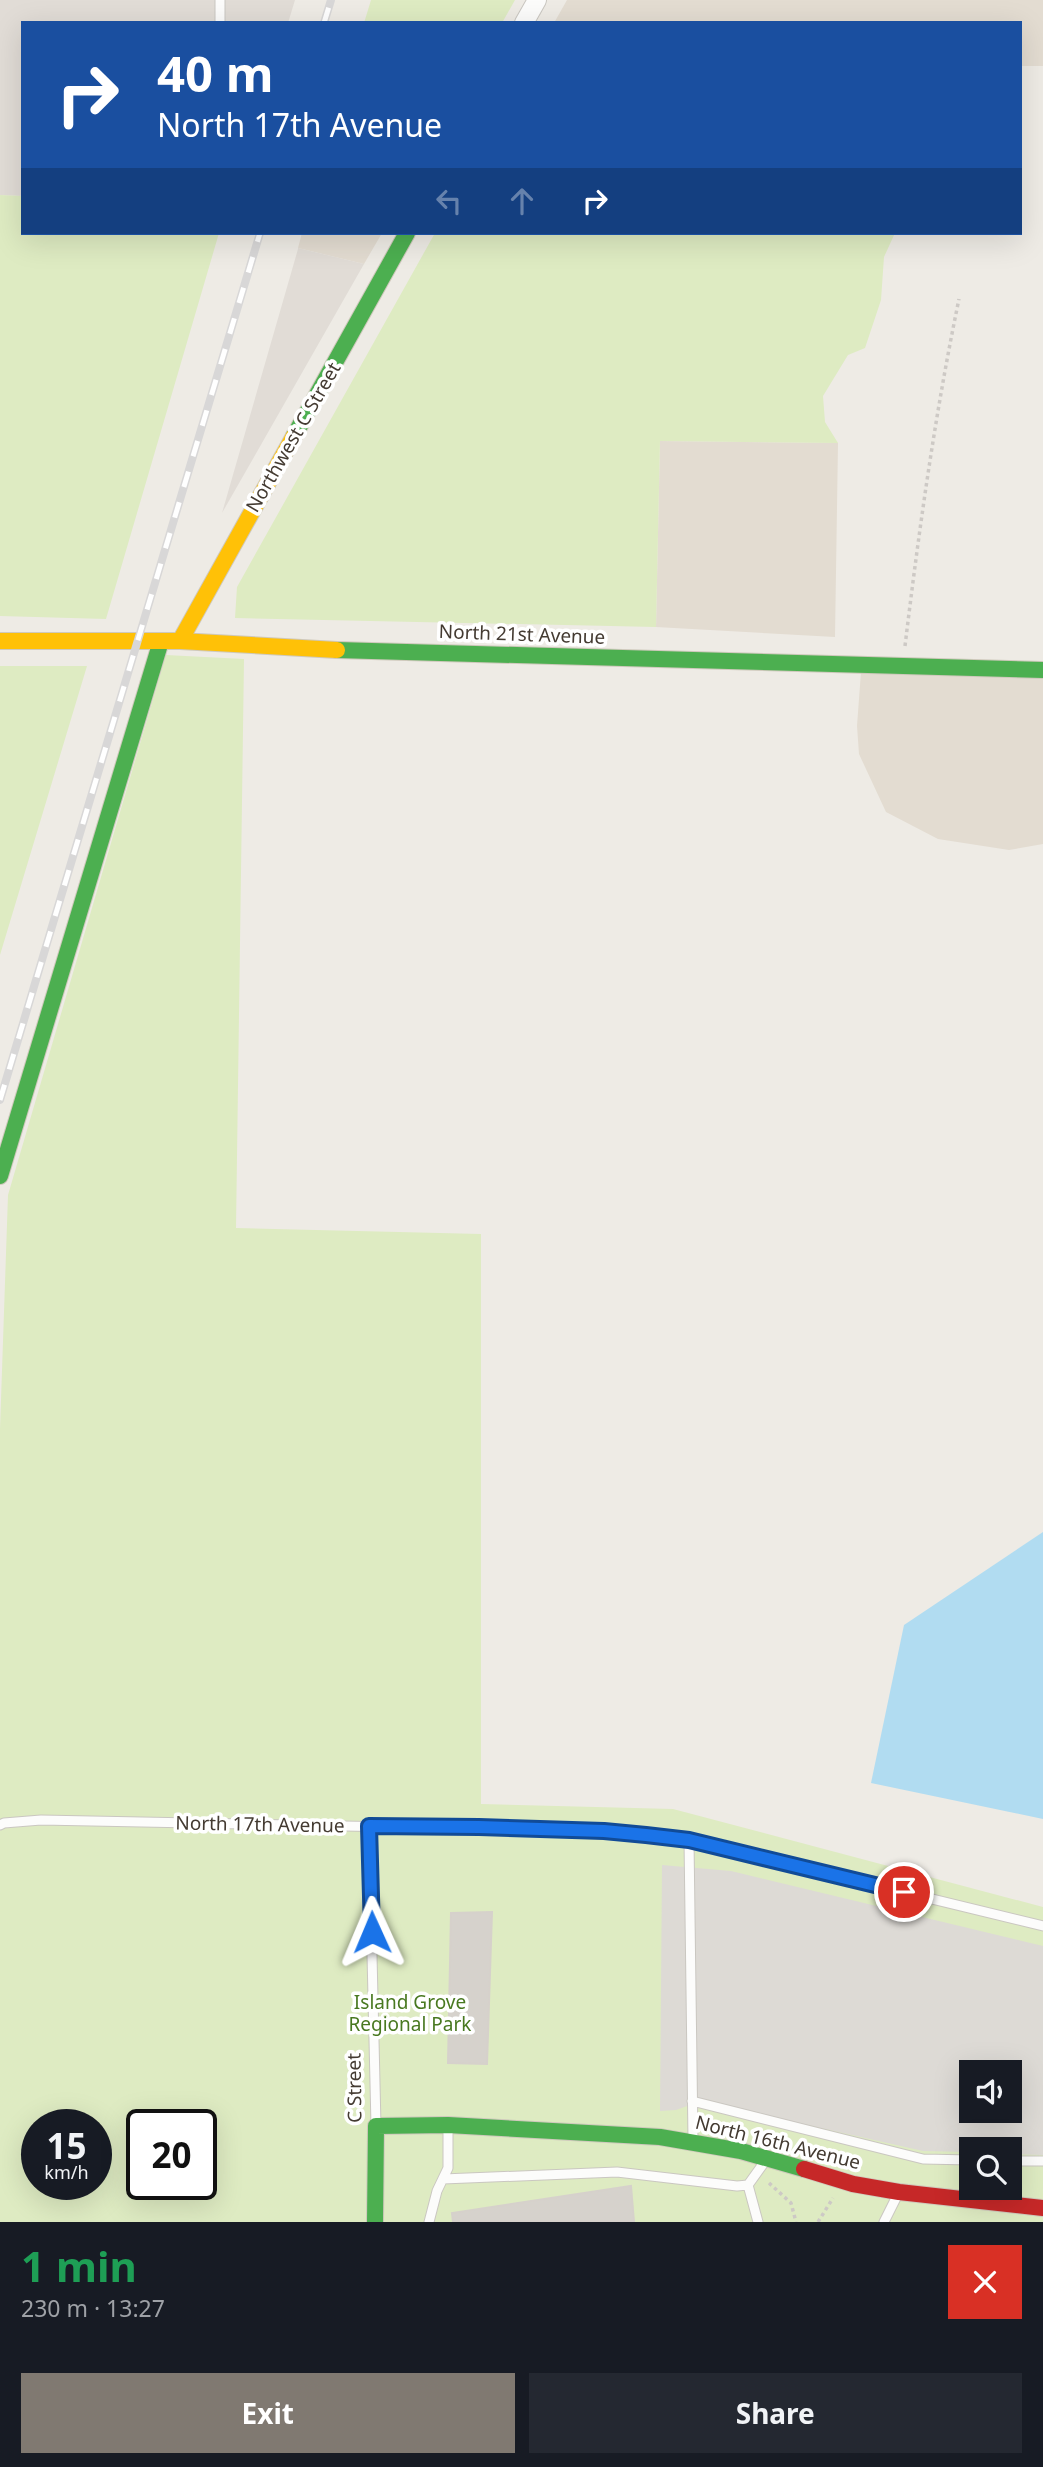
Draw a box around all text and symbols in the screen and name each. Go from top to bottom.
text: 40 m [157,40,274,106]
icon: right [42,49,133,140]
text: North 17th Avenue [157,103,442,146]
icon: left [430,182,468,220]
icon: ahead [503,182,541,220]
icon: right [576,182,614,220]
street label: Northwest C Street [240,357,347,517]
street label: North 21st Avenue [438,618,606,650]
street label: North 17th Avenue [175,1810,345,1838]
pin [874,1862,934,1922]
icon: arrive [885,1873,923,1911]
position arrow [335,1895,409,1969]
park label: Island Grove Regional Park [348,1989,472,2037]
street label: C Street [340,2053,368,2123]
map controls [959,2060,1022,2200]
button: sound [959,2060,1022,2123]
speed limit sign: 20 [126,2109,217,2200]
street label: North 16th Avenue [693,2109,863,2175]
text: 15 [46,2122,87,2169]
button: search [959,2137,1022,2200]
text: km/h [44,2160,89,2184]
text: 1 min [21,2237,137,2294]
button: close [948,2245,1022,2319]
text: 230 m · 13:27 [21,2292,165,2324]
button: Exit [21,2373,515,2453]
button: Share [529,2373,1022,2453]

